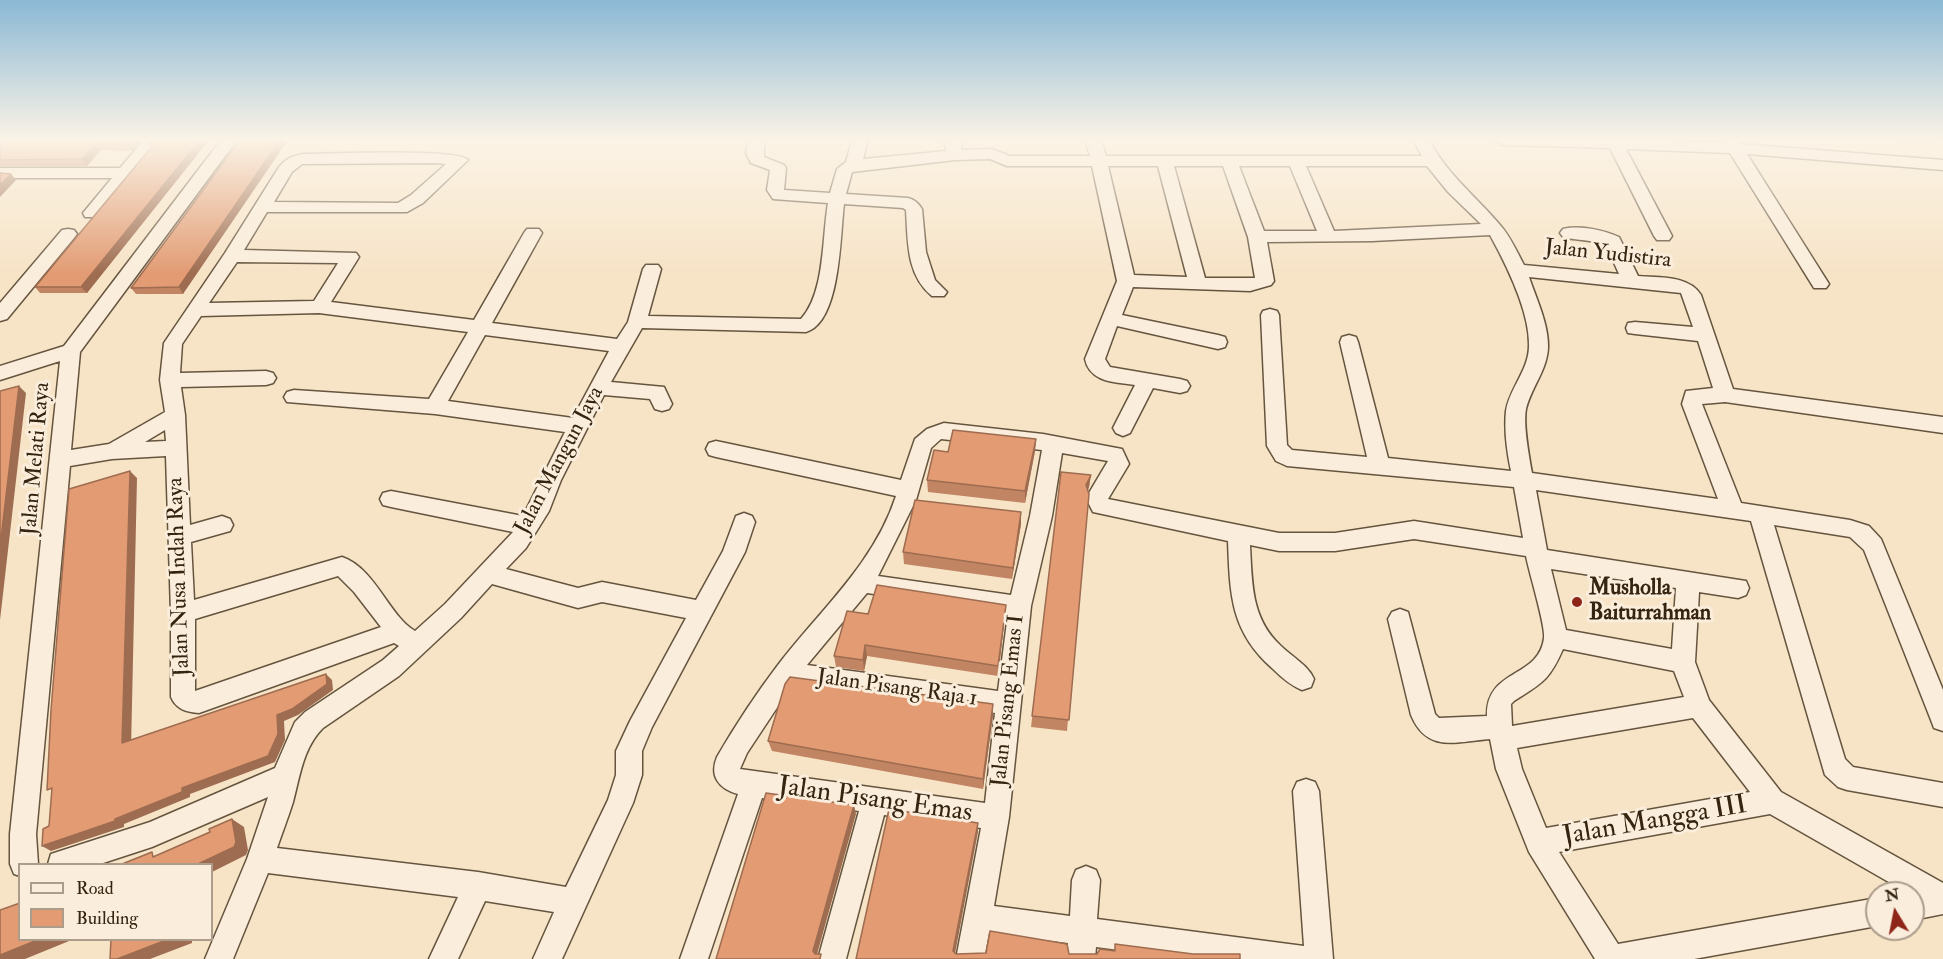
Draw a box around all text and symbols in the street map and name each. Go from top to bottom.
street label: Jalan Yudistira [1543,235,1673,275]
street label: Jalan Melati Raya [17,381,57,537]
street label: Jalan Mangun Jaya [510,382,610,540]
street label: Jalan Nusa Indah Raya [163,477,197,677]
place label: Musholla Baiturrahman [1589,576,1711,628]
marker: Musholla Baiturrahman [1570,595,1584,609]
street label: Jalan Pisang Emas I [987,614,1031,788]
street label: Jalan Pisang Raja 1 [815,665,979,713]
street label: Jalan Pisang Emas [776,771,974,831]
street label: Jalan Mangga III [1561,790,1749,854]
legend [18,863,213,941]
text: Road [76,877,114,900]
north arrow [1865,881,1925,941]
text: N [1883,884,1901,906]
text: Building [76,907,138,930]

